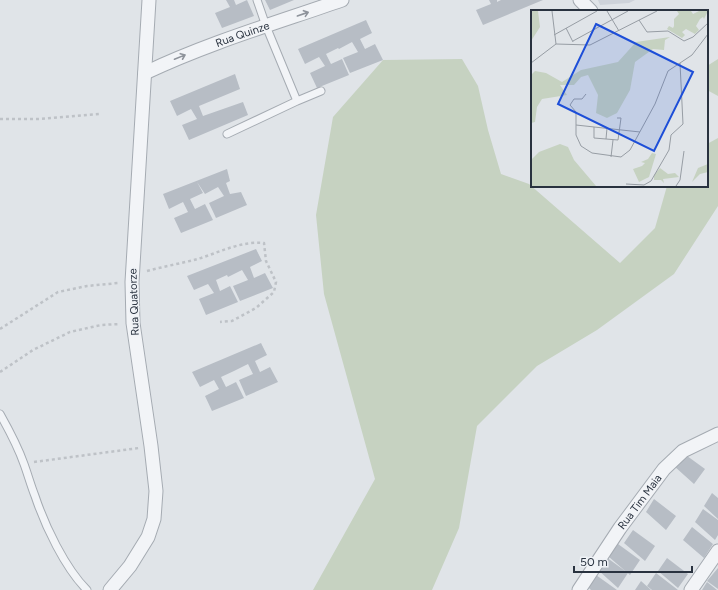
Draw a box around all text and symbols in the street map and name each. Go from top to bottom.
one-way arrow [297,9,309,17]
inset map [531,10,708,187]
street label: Rua Quinze [214,19,271,50]
one-way arrow [174,52,186,60]
street label: Rua Quatorze [126,268,142,336]
street label: Rua Tim Maia [615,472,664,532]
scale bar [574,548,692,574]
text: 50 m [580,555,608,569]

